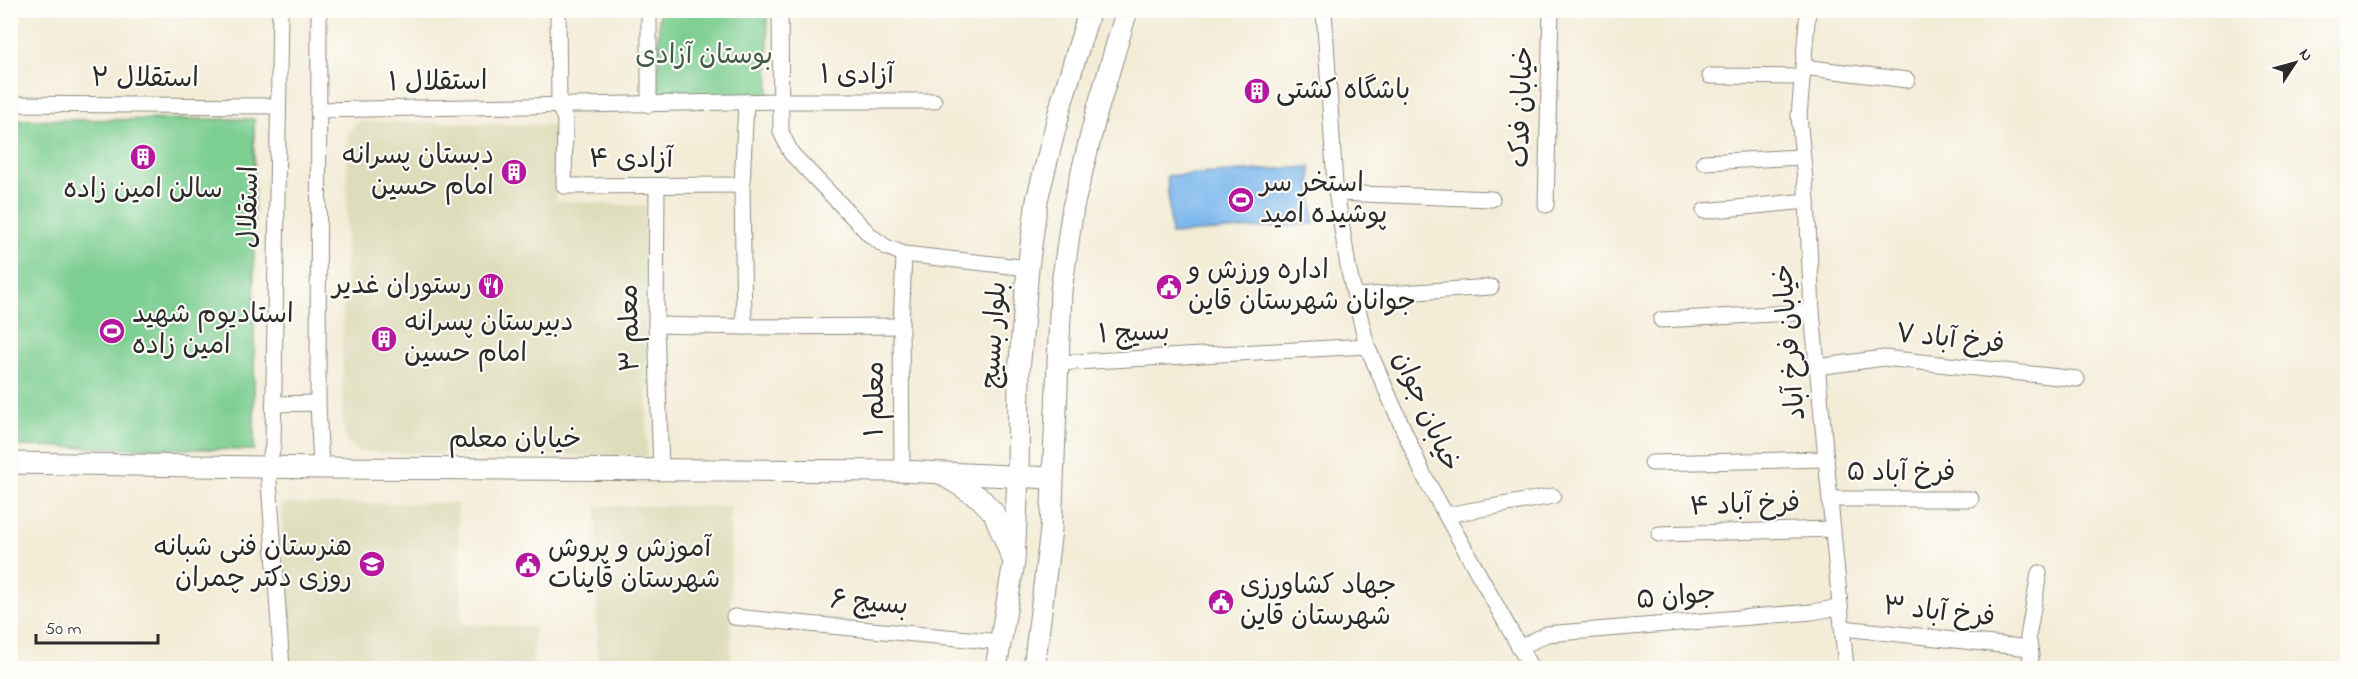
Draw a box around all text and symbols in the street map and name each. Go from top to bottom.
north arrow [2265,33,2325,93]
park label: بوستان آزادی [635,37,773,76]
text: N [2293,44,2319,67]
street label: خیابان فدک [1501,46,1545,168]
street label: آزادی ۱ [820,57,895,96]
street label: استقلال ۲ [91,60,199,99]
street label: استقلال ۱ [388,63,488,103]
place label: باشگاه کشتی [1276,72,1410,111]
building icon: باشگاه کشتی [1242,76,1272,106]
place label: دبستان پسرانه امام حسین [341,137,494,207]
street label: آزادی ۴ [589,141,674,180]
building icon: سالن امین زاده [128,142,158,172]
building icon: دبستان پسرانه امام حسین [499,157,529,187]
street label: استقلال [230,165,270,249]
place label: استخر سر پوشیده امید [1258,165,1387,235]
place label: سالن امین زاده [63,171,223,210]
sports icon: استخر سر پوشیده امید [1226,185,1256,215]
place label: اداره ورزش و جوانان شهرستان قاین [1186,252,1416,322]
street label: خیابان فرخ آباد [1765,262,1817,422]
place label: رستوران غدیر [330,267,472,306]
restaurant icon: رستوران غدیر [476,271,506,301]
public building icon: اداره ورزش و جوانان شهرستان قاین [1154,272,1184,302]
street label: بلوار بسیج [972,280,1018,390]
street label: معلم ۳ [611,284,651,372]
place label: استادیوم شهید امین زاده [132,296,294,366]
place label: دبیرستان پسرانه امام حسین [404,304,574,374]
street label: بسیج ۱ [1097,313,1171,355]
street label: فرخ آباد ۷ [1894,315,2006,365]
sports icon: استادیوم شهید امین زاده [97,316,127,346]
building icon: دبیرستان پسرانه امام حسین [369,324,399,354]
street label: خیابان جوان [1381,346,1469,478]
street label: معلم ۱ [857,361,896,437]
street label: خیابان معلم [449,421,581,460]
street label: فرخ آباد ۵ [1847,454,1955,493]
street label: فرخ آباد ۴ [1689,485,1801,527]
place label: هنرستان فنی شبانه روزی دکتر چمران [153,529,352,599]
place label: آموزش و پروش شهرستان قاینات [548,530,720,600]
school or university icon: هنرستان فنی شبانه روزی دکتر چمران [357,549,387,579]
public building icon: آموزش و پروش شهرستان قاینات [513,550,543,580]
place label: جهاد کشاورزی شهرستان قاین [1240,567,1397,637]
street label: جوان ۵ [1634,575,1718,621]
street label: بسیج ۶ [828,581,910,627]
public building icon: جهاد کشاورزی شهرستان قاین [1206,587,1236,617]
street label: فرخ آباد ۳ [1881,588,1997,638]
scale bar [36,607,158,645]
text: 50 m [45,617,82,643]

